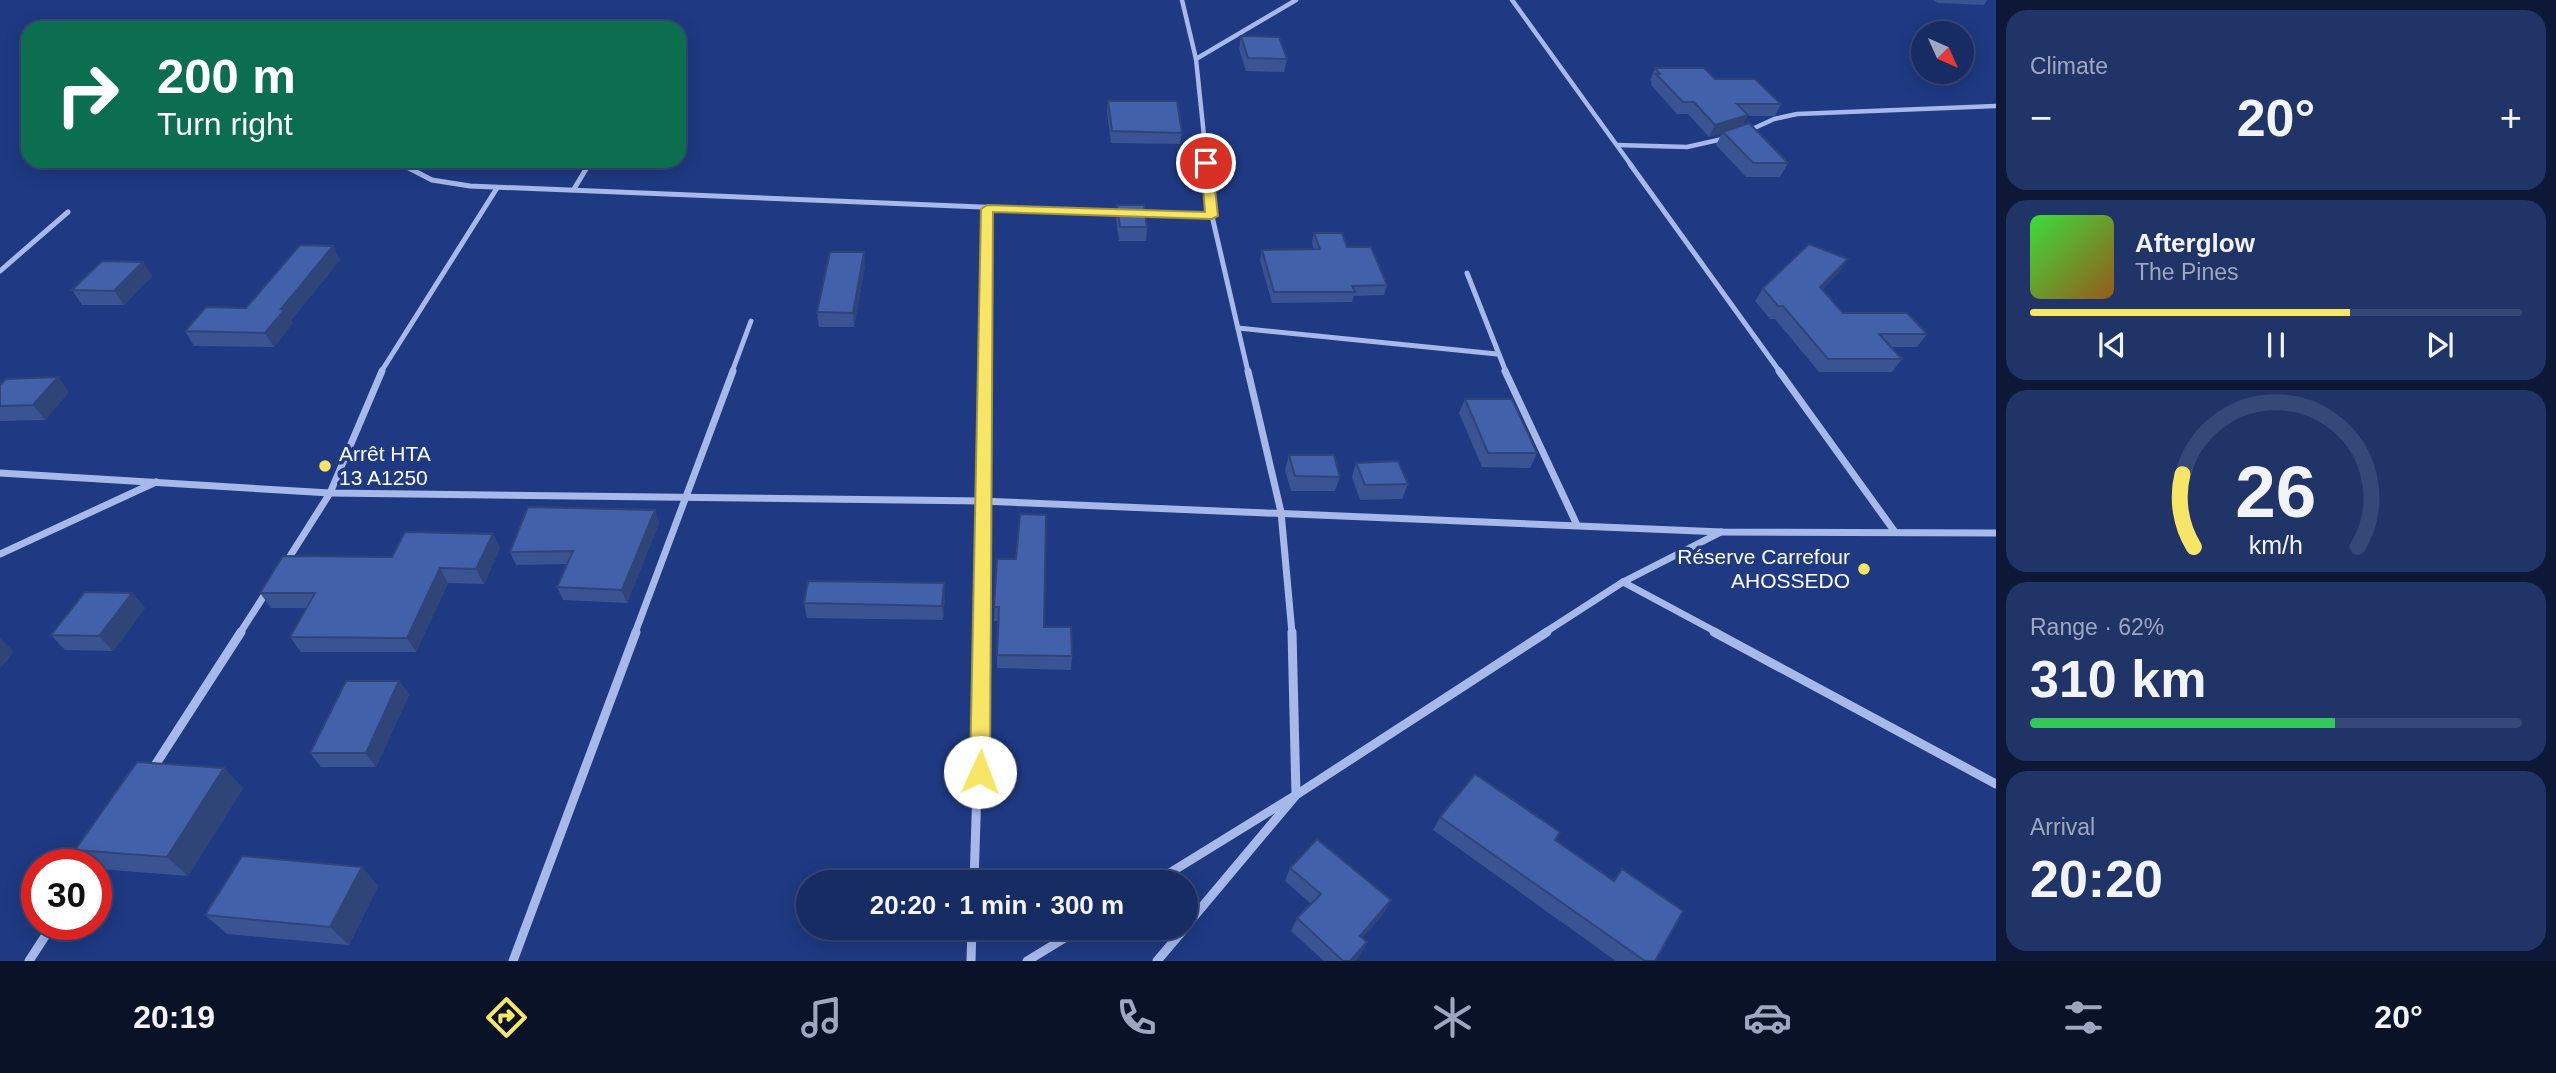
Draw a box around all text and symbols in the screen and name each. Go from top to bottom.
north arrow [1911,21,1974,84]
map controls [1911,21,1974,84]
icon: right [42,49,133,140]
text: 200 m [157,49,296,103]
text: Climate [2030,53,2108,79]
text: 20° [2237,89,2315,147]
text: − [2030,97,2052,139]
text: + [2500,97,2522,139]
text: Turn right [157,106,293,142]
pin [1176,133,1236,193]
icon: arrive [1187,144,1225,182]
text: Afterglow [2135,228,2255,258]
text: The Pines [2135,259,2239,285]
icon: previous [2093,326,2131,364]
icon: pause [2257,326,2295,364]
icon: next [2421,326,2459,364]
place label: Arrêt HTA 13 A1250 [339,442,431,489]
text: 26 [2236,451,2316,532]
marker: Arrêt HTA 13 A1250 [317,458,333,474]
text: km/h [2249,530,2303,558]
place label: Réserve Carrefour AHOSSEDO [1677,545,1850,592]
marker: Réserve Carrefour AHOSSEDO [1856,561,1872,577]
text: Range · 62% [2030,614,2164,640]
text: 310 km [2030,650,2206,708]
position arrow [943,735,1017,809]
text: Arrival [2030,814,2095,840]
speed limit sign: 30 [21,849,112,940]
text: 20:20 [2030,850,2163,908]
text: 20:20 · 1 min · 300 m [870,890,1124,920]
icon: directions [482,993,531,1042]
icon: music [797,993,846,1042]
icon: phone [1112,993,1161,1042]
icon: climate [1428,993,1477,1042]
icon: car [1743,993,1792,1042]
icon: filters [2059,993,2108,1042]
text: 20:19 [133,999,215,1035]
text: 20° [2374,999,2423,1035]

